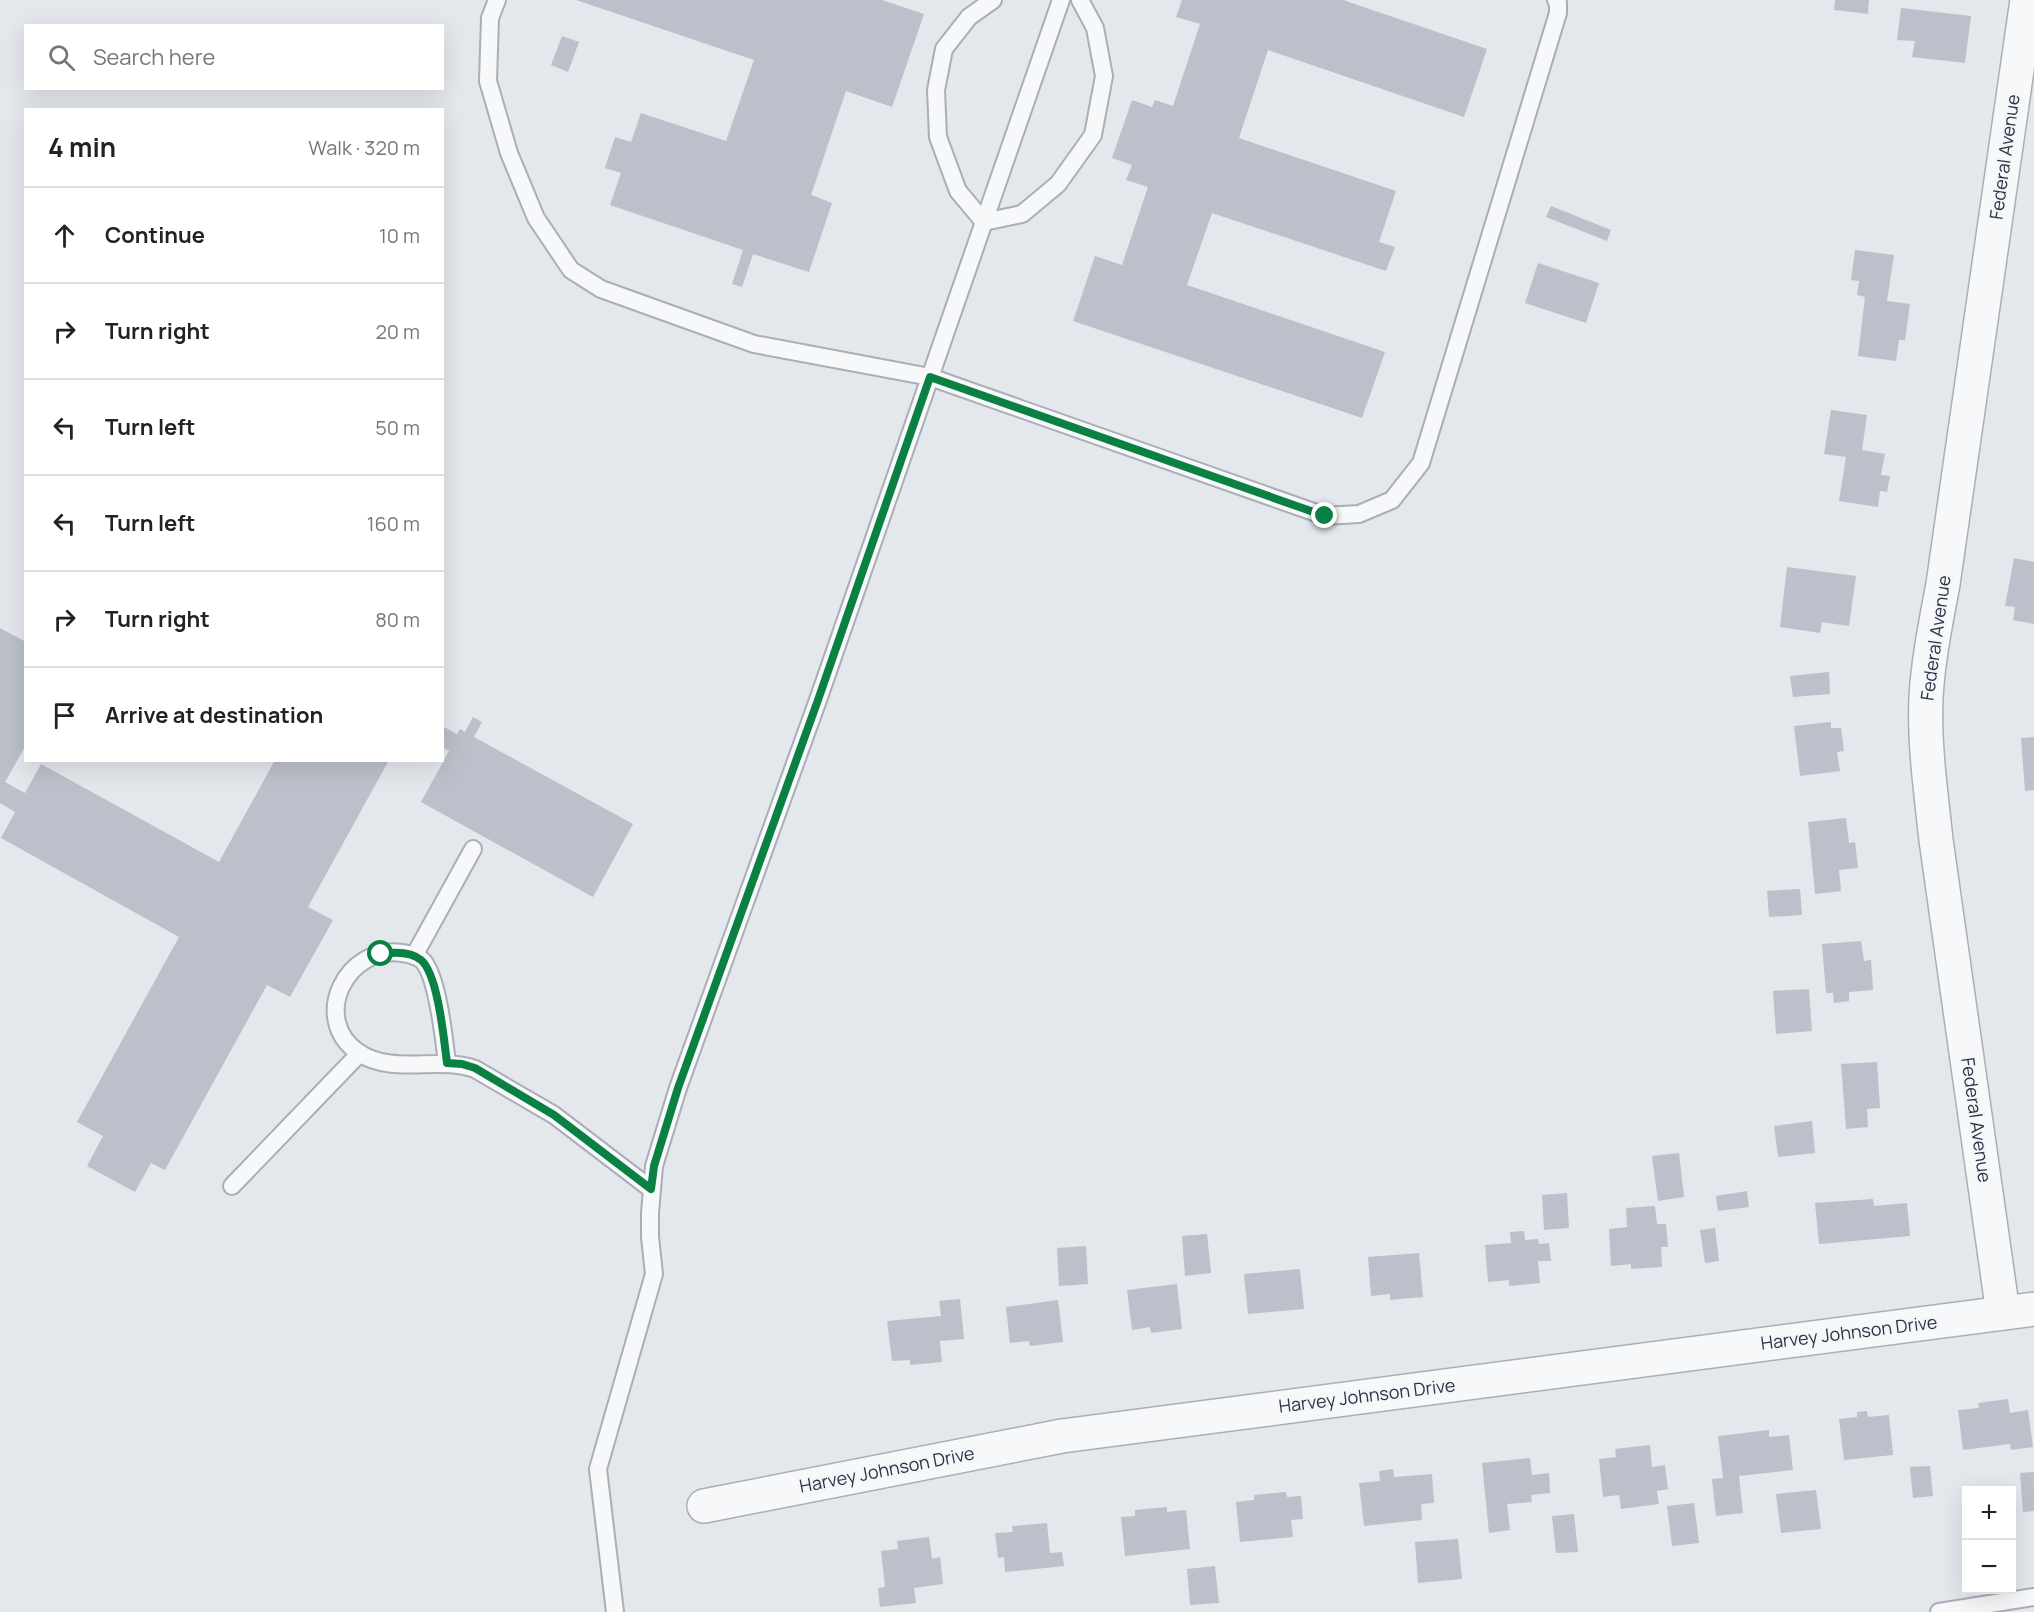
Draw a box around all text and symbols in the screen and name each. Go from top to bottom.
search box [24,24,444,90]
icon: search [45,41,78,74]
text: Search here [93,42,215,72]
street label: Federal Avenue [1983,93,2025,221]
text: 4 min [48,129,116,165]
text: Walk · 320 m [308,134,420,161]
icon: ahead [48,219,81,252]
text: Continue [105,220,205,250]
text: 10 m [379,222,420,249]
icon: right [48,315,81,348]
text: Turn right [105,316,210,346]
text: 20 m [375,318,420,345]
icon: left [48,411,81,444]
text: Turn left [105,412,195,442]
text: 50 m [375,414,420,441]
route end [1311,502,1337,528]
icon: left [48,507,81,540]
text: Turn left [105,508,195,538]
text: 160 m [367,510,420,537]
street label: Federal Avenue [1914,574,1956,702]
icon: right [48,603,81,636]
text: Turn right [105,604,210,634]
text: 80 m [375,606,420,633]
icon: arrive [48,699,81,732]
text: Arrive at destination [105,700,323,730]
route start [367,940,393,966]
street label: Federal Avenue [1956,1056,1998,1184]
street label: Harvey Johnson Drive [1759,1309,1939,1355]
street label: Harvey Johnson Drive [1277,1372,1457,1418]
street label: Harvey Johnson Drive [797,1440,976,1498]
map controls [1962,1486,2016,1594]
button: + [1962,1486,2016,1540]
button: − [1962,1540,2016,1594]

